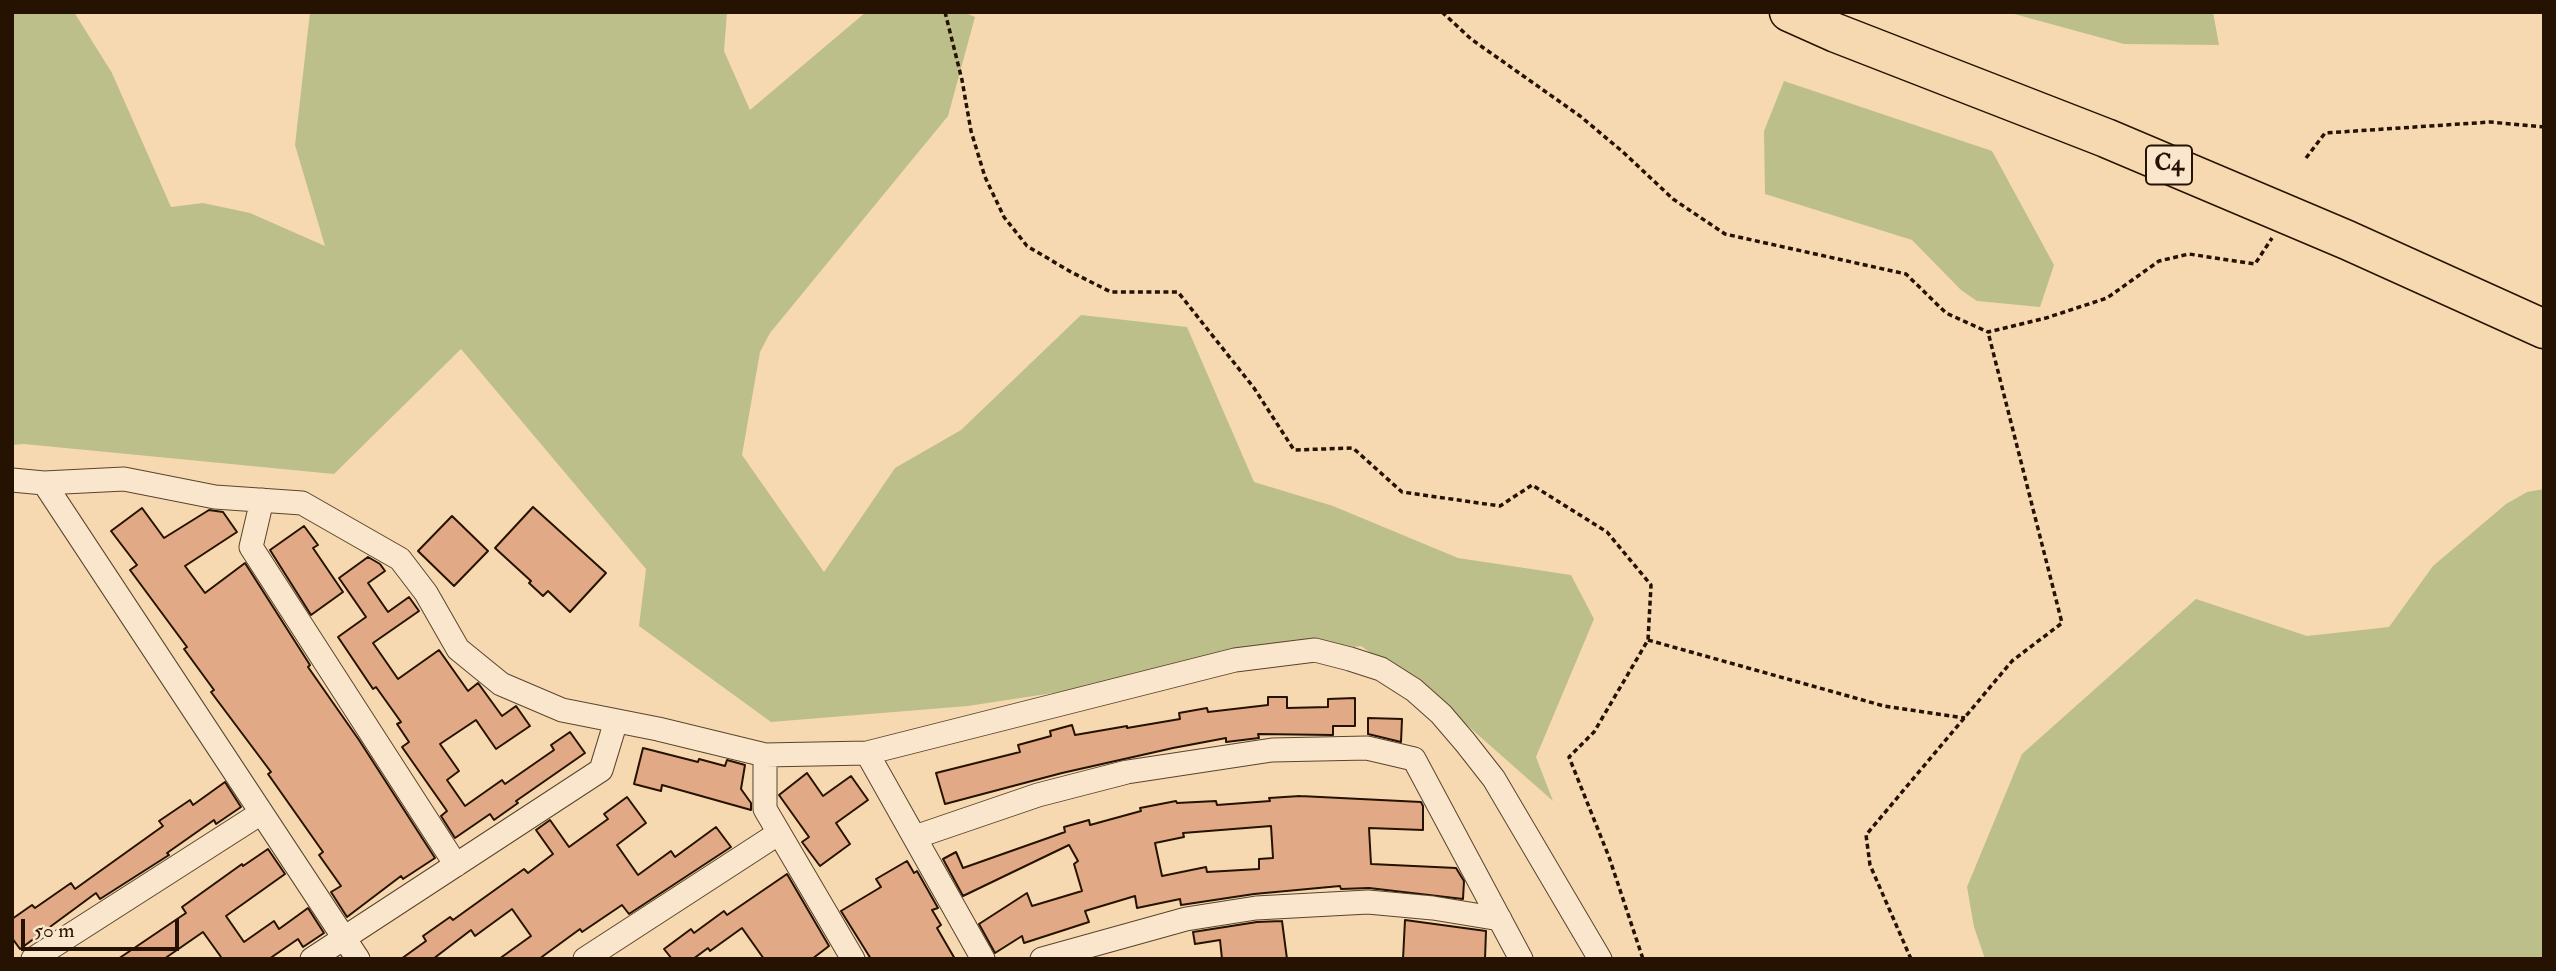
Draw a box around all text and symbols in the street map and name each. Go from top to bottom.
road number: C4 [2146,146,2192,184]
scale bar [24,904,182,948]
text: 50 m [34,917,75,944]

